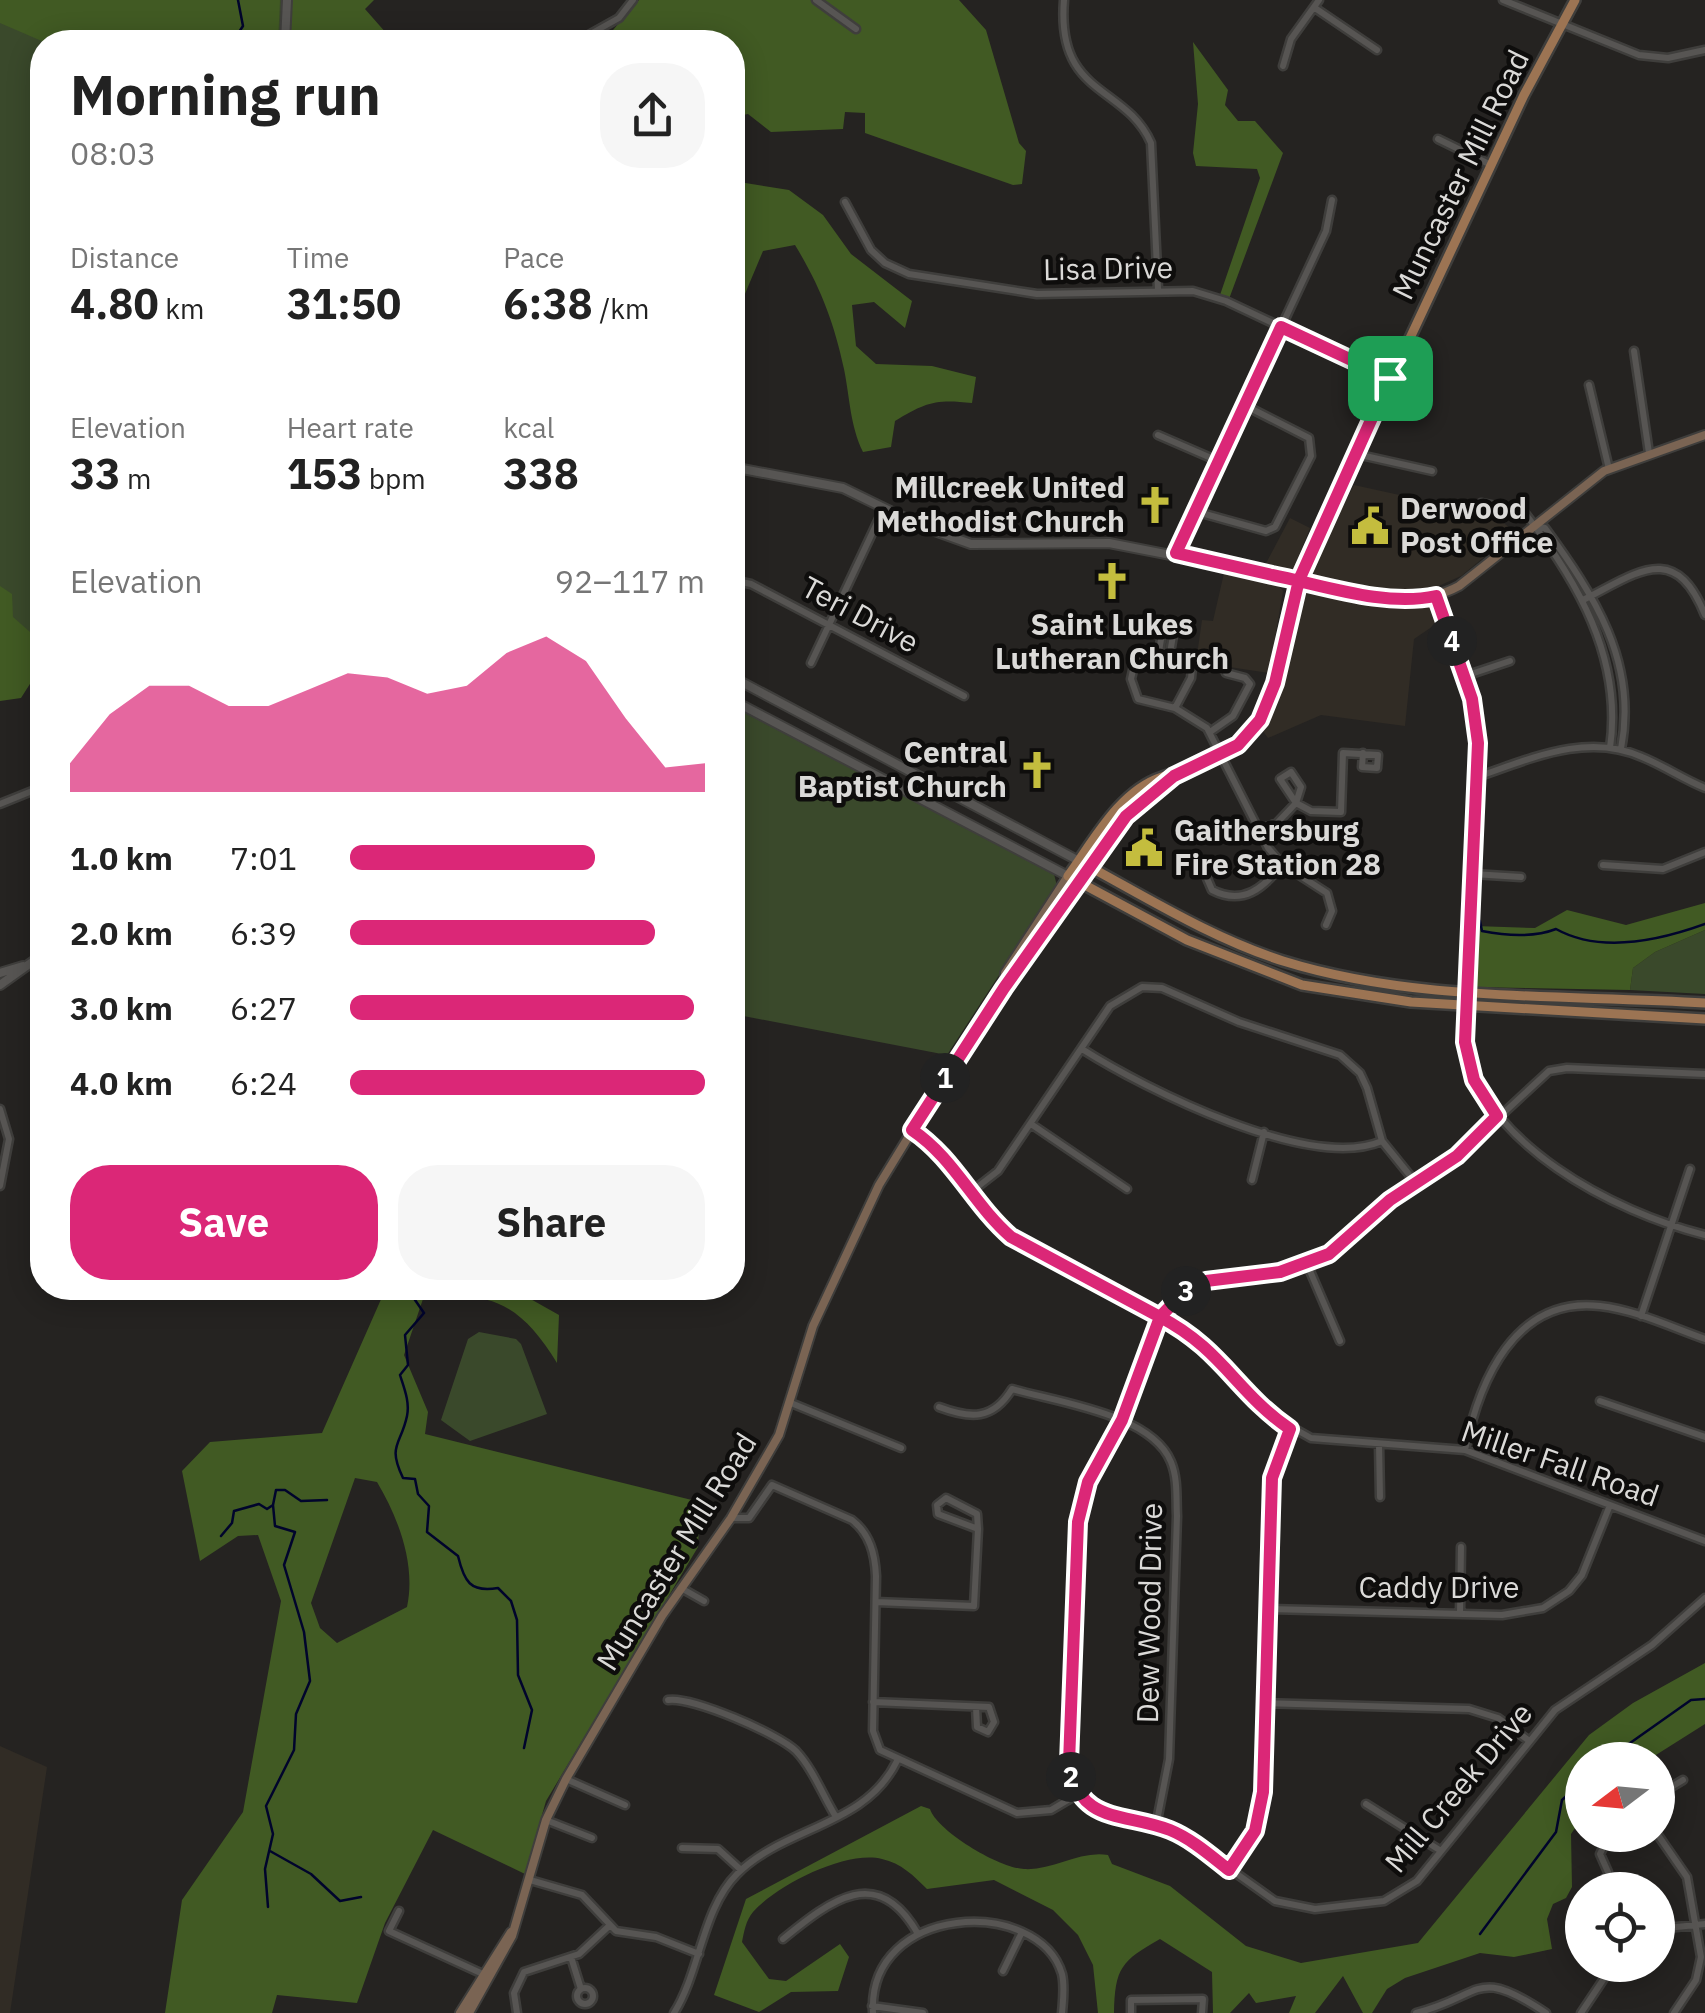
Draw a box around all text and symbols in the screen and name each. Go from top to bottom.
street label: Muncaster Mill Road [1382,43,1537,306]
text: Morning run [70,59,381,130]
button: share [600,63,705,168]
text: 08:03 [70,132,156,174]
text: Distance [70,239,179,276]
text: Time [287,239,350,276]
text: Pace [503,239,564,276]
street label: Lisa Drive [1043,247,1173,288]
text: 4.80 [70,276,159,331]
text: 31:50 [287,276,401,331]
text: 6:38 [503,276,593,331]
text: km [159,290,204,327]
text: /km [593,290,649,327]
pin [1348,336,1433,421]
icon: arrive [1363,351,1418,406]
text: Elevation [70,409,186,446]
text: Heart rate [287,409,414,446]
text: kcal [503,409,554,446]
text: 33 [70,446,120,501]
text: 153 [287,446,362,501]
text: 338 [503,446,579,501]
text: m [120,460,151,497]
text: bpm [362,460,426,497]
place label: Millcreek United Methodist Church [876,467,1125,540]
church icon: Millcreek United Methodist Church [1134,484,1176,526]
place label: Derwood Post Office [1400,488,1553,561]
public building icon: Derwood Post Office [1349,505,1391,547]
text: Elevation [70,560,203,602]
text: 92–117 m [555,560,705,602]
church icon: Saint Lukes Lutheran Church [1091,560,1133,602]
street label: Teri Drive [796,567,926,661]
place label: Saint Lukes Lutheran Church [995,604,1229,677]
pin: 4 [1427,616,1477,666]
text: 4 [1444,622,1460,659]
place label: Central Baptist Church [798,732,1007,805]
church icon: Central Baptist Church [1016,749,1058,791]
place label: Gaithersburg Fire Station 28 [1174,810,1381,883]
public building icon: Gaithersburg Fire Station 28 [1123,827,1165,869]
text: 1.0 km [70,837,173,879]
text: 7:01 [230,837,297,879]
text: 2.0 km [70,912,173,954]
text: 6:39 [230,912,297,954]
text: 3.0 km [70,987,173,1029]
text: 6:27 [230,987,297,1029]
pin: 1 [920,1053,970,1103]
text: 1 [937,1059,953,1096]
text: 4.0 km [70,1062,173,1104]
text: 6:24 [230,1062,297,1104]
button: Save [70,1165,378,1280]
button: Share [398,1165,705,1280]
pin: 3 [1161,1266,1211,1316]
text: 3 [1178,1272,1194,1309]
street label: Miller Fall Road [1457,1411,1664,1515]
street label: Muncaster Mill Road [587,1425,765,1677]
street label: Dew Wood Drive [1127,1502,1170,1724]
street label: Caddy Drive [1358,1567,1520,1606]
street label: Mill Creek Drive [1375,1694,1540,1880]
north arrow [1565,1742,1675,1852]
map controls [1565,1742,1675,1982]
pin: 2 [1046,1752,1096,1802]
text: 2 [1063,1758,1079,1795]
button: locate [1565,1872,1675,1982]

